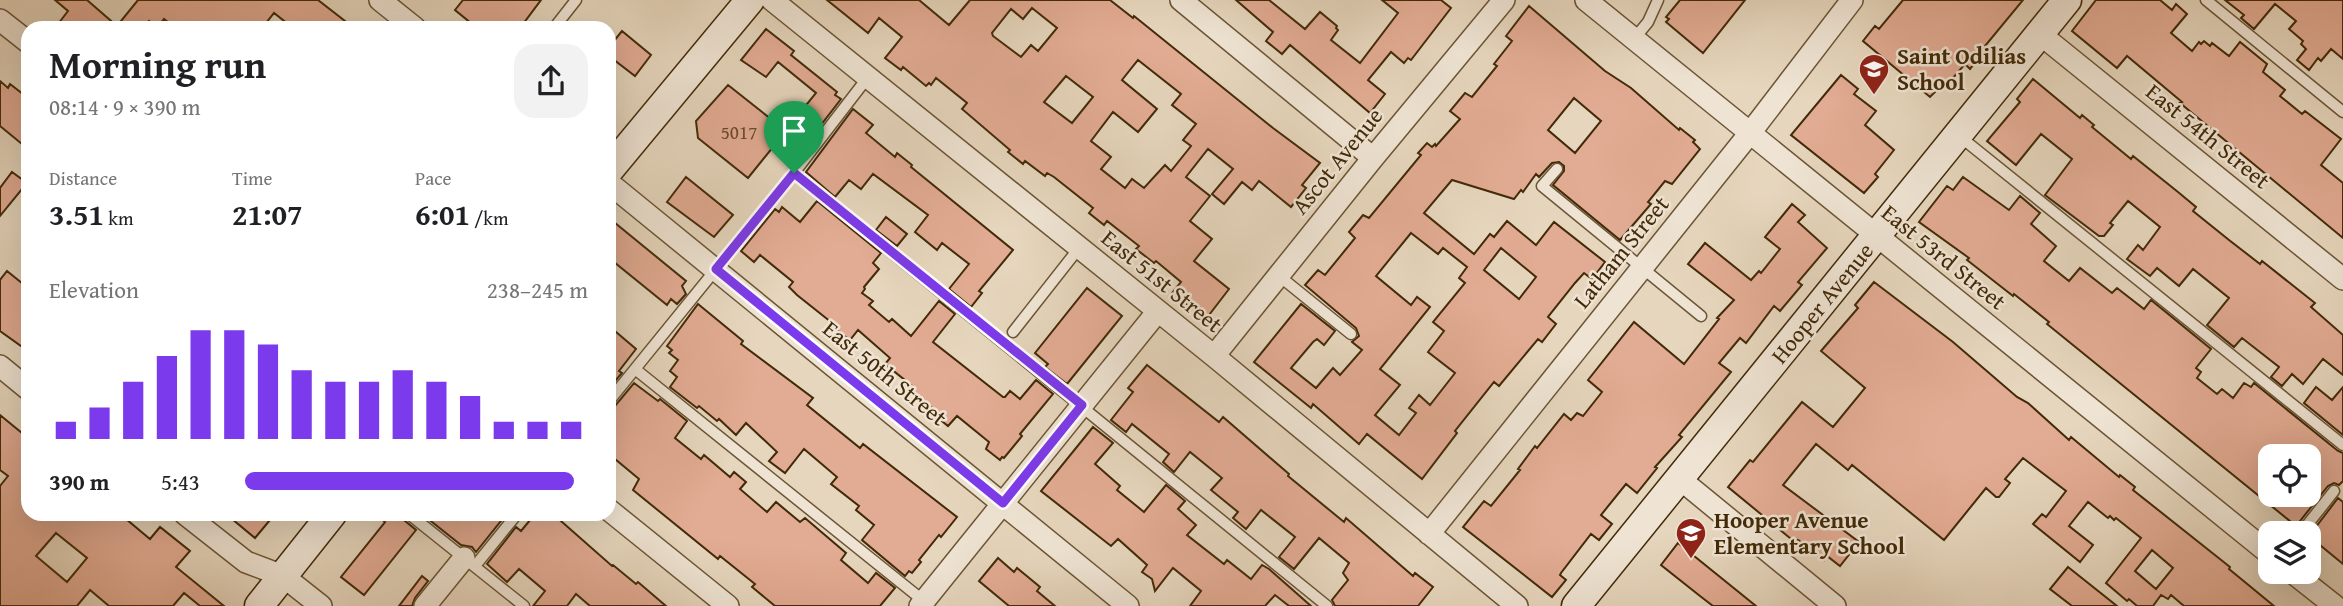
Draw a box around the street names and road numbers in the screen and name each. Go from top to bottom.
street label: East 54th Street [2139,75,2277,196]
street label: Ascot Avenue [1283,100,1390,221]
street label: Latham Street [1565,188,1676,315]
street label: East 53rd Street [1875,196,2014,317]
street label: East 51st Street [1095,221,1230,340]
street label: Hooper Avenue [1762,235,1881,370]
street label: East 50th Street [816,312,954,433]

